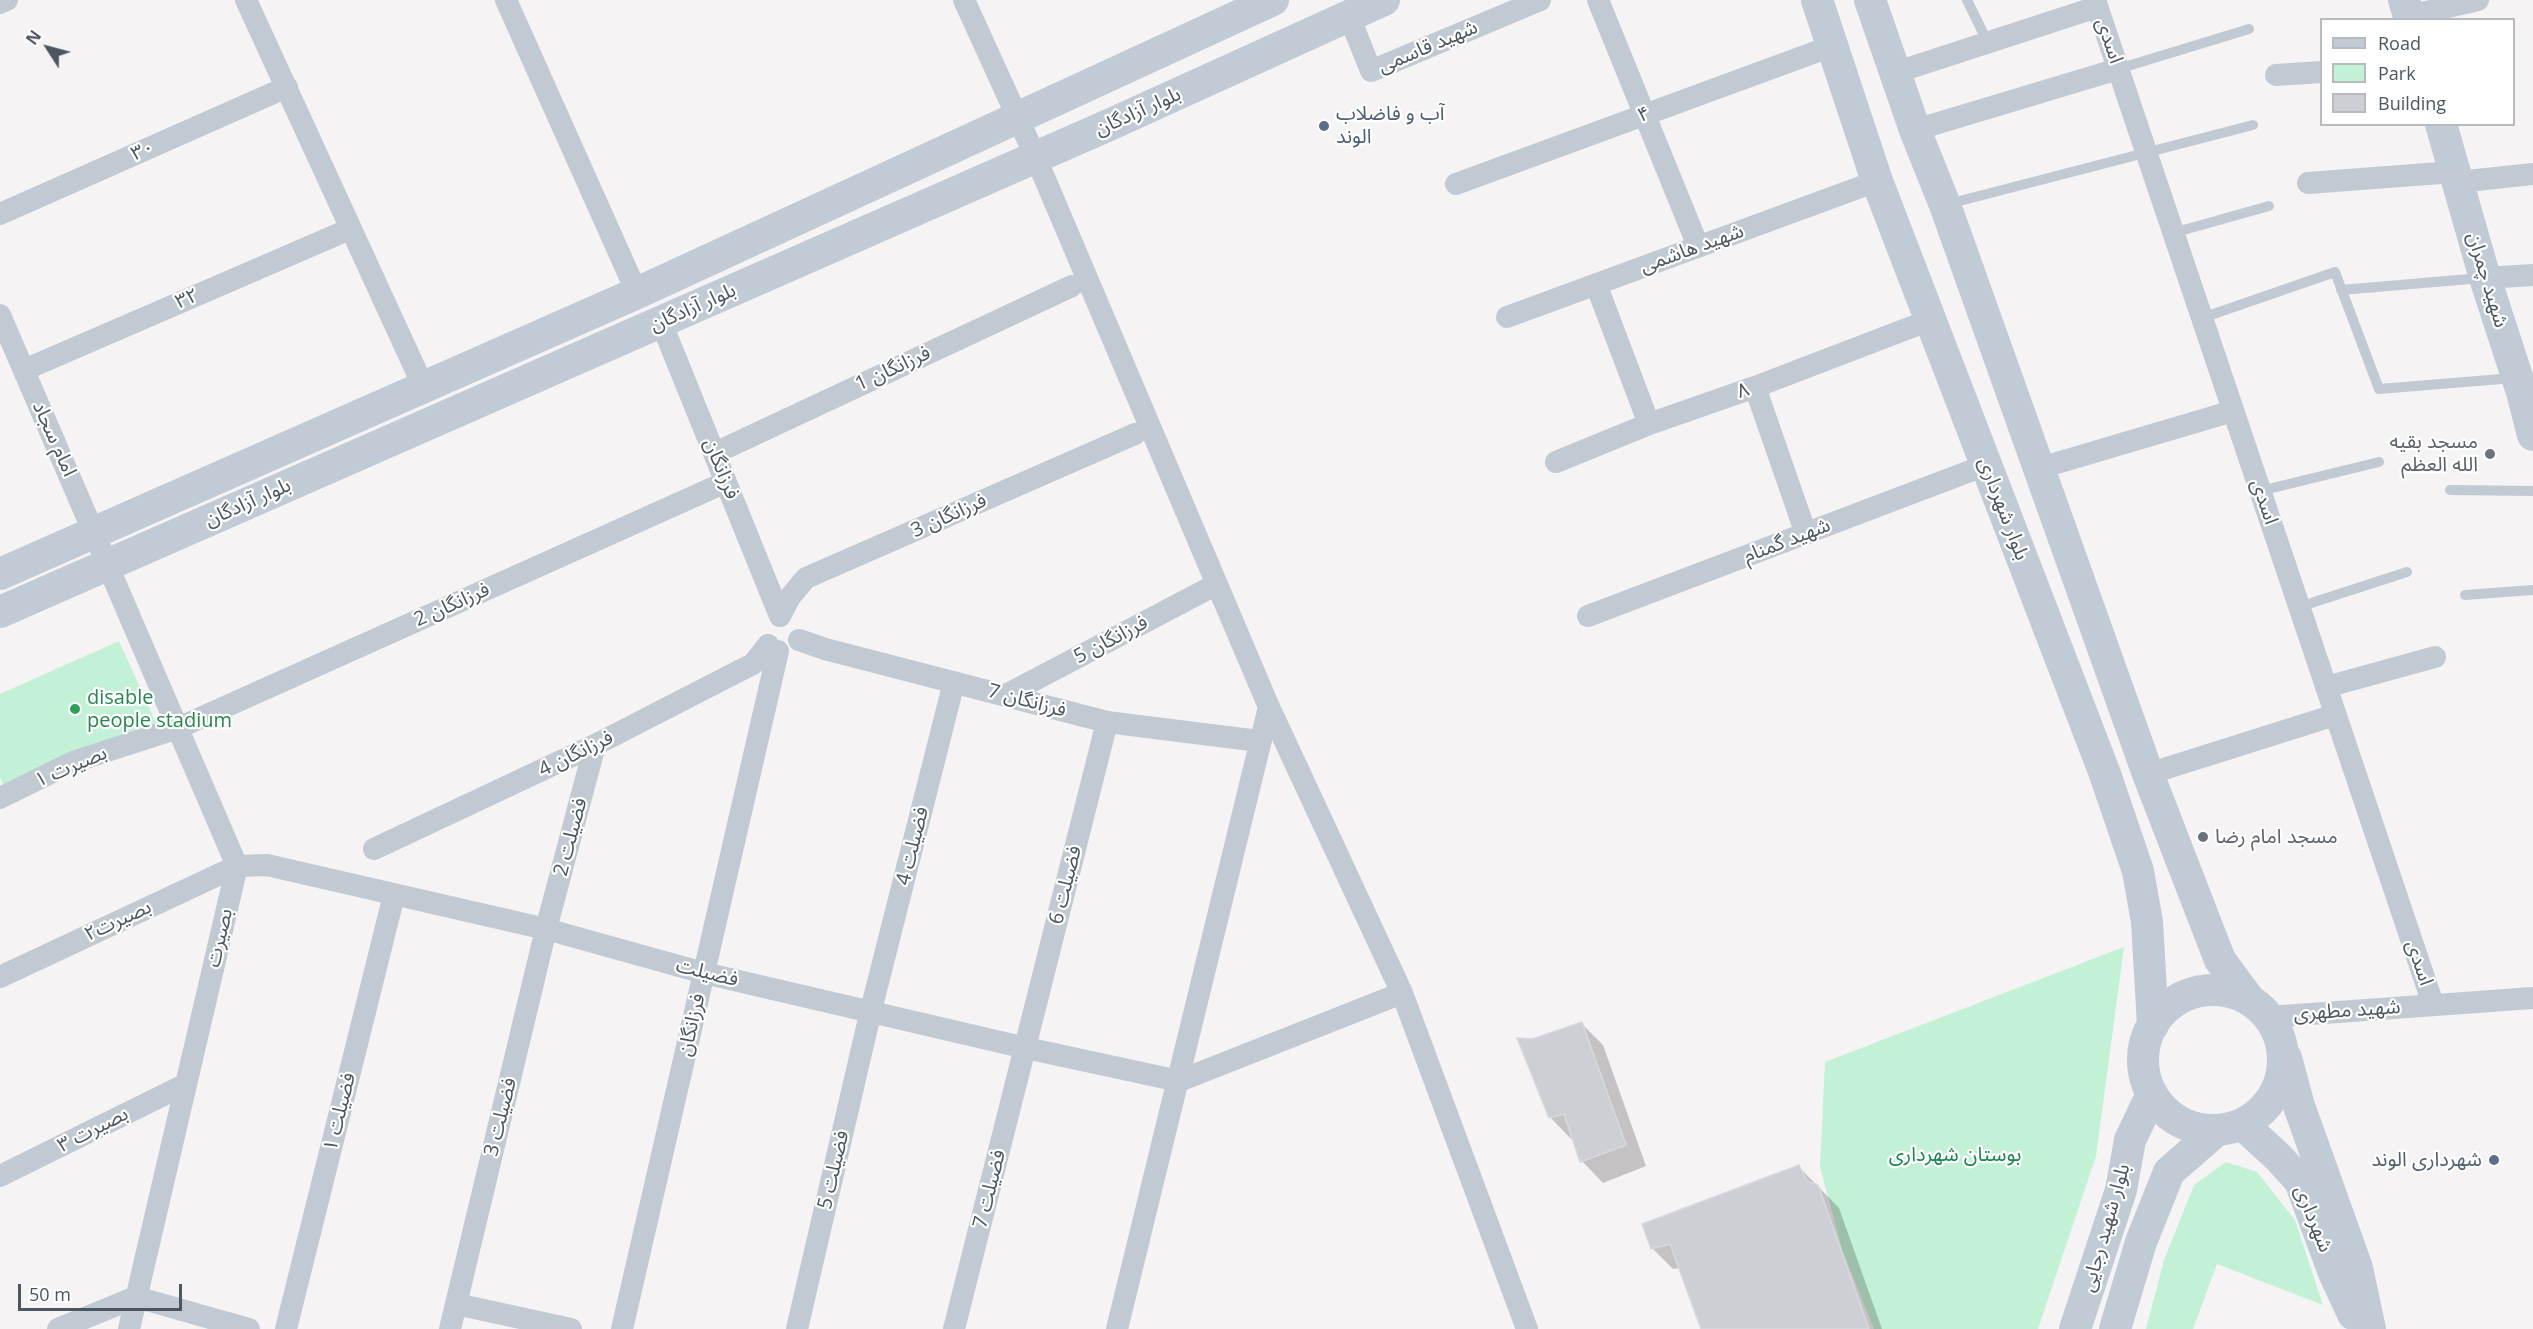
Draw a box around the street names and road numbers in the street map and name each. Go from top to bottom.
street label: شهید قاسمی [1375,15,1481,79]
street label: اسدی [2090,15,2128,67]
street label: بلوار آزادگان [1091,82,1185,142]
street label: ۴ [1635,102,1653,128]
street label: ۳۰ [128,135,158,167]
street label: شهید هاشمی [1637,219,1747,279]
street label: شهید چمران [2461,229,2513,331]
street label: بلوار آزادگان [646,278,740,338]
street label: ۳۲ [172,283,202,315]
street label: فرزانگان 1 [852,341,934,397]
street label: ۸ [1734,378,1752,404]
street label: امام سجاد [27,398,81,480]
street label: فرزانگان [698,435,744,503]
street label: بلوار شهرداری [1972,454,2034,564]
street label: بلوار آزادگان [201,473,295,533]
street label: اسدی [2245,476,2283,528]
street label: فرزانگان 3 [908,489,990,543]
street label: شهید گمنام [1740,513,1834,569]
street label: فرزانگان 2 [411,578,493,632]
street label: فرزانگان 5 [1070,611,1152,669]
street label: فرزانگان 7 [985,679,1069,723]
street label: فرزانگان 4 [535,726,617,782]
street label: بصیرت ۱ [31,741,111,793]
street label: فضیلت 2 [549,795,593,879]
street label: فضیلت 4 [892,804,934,888]
street label: فضیلت 6 [1045,843,1087,927]
street label: بصیرت۲ [81,895,155,947]
street label: بصیرت [202,906,238,970]
street label: اسدی [2400,937,2438,989]
street label: فضیلت [673,954,741,992]
street label: فرزانگان [673,991,711,1059]
street label: شهید مطهری [2293,995,2401,1027]
street label: فضیلت ۱ [319,1070,361,1154]
street label: فضیلت 3 [480,1075,522,1159]
street label: بصیرت ۳ [54,1102,132,1158]
street label: فضیلت 5 [813,1128,855,1212]
street label: فضیلت 7 [969,1147,1011,1231]
street label: بلوار شهید رجایی [2076,1161,2136,1295]
street label: شهرداری [2289,1182,2337,1256]

